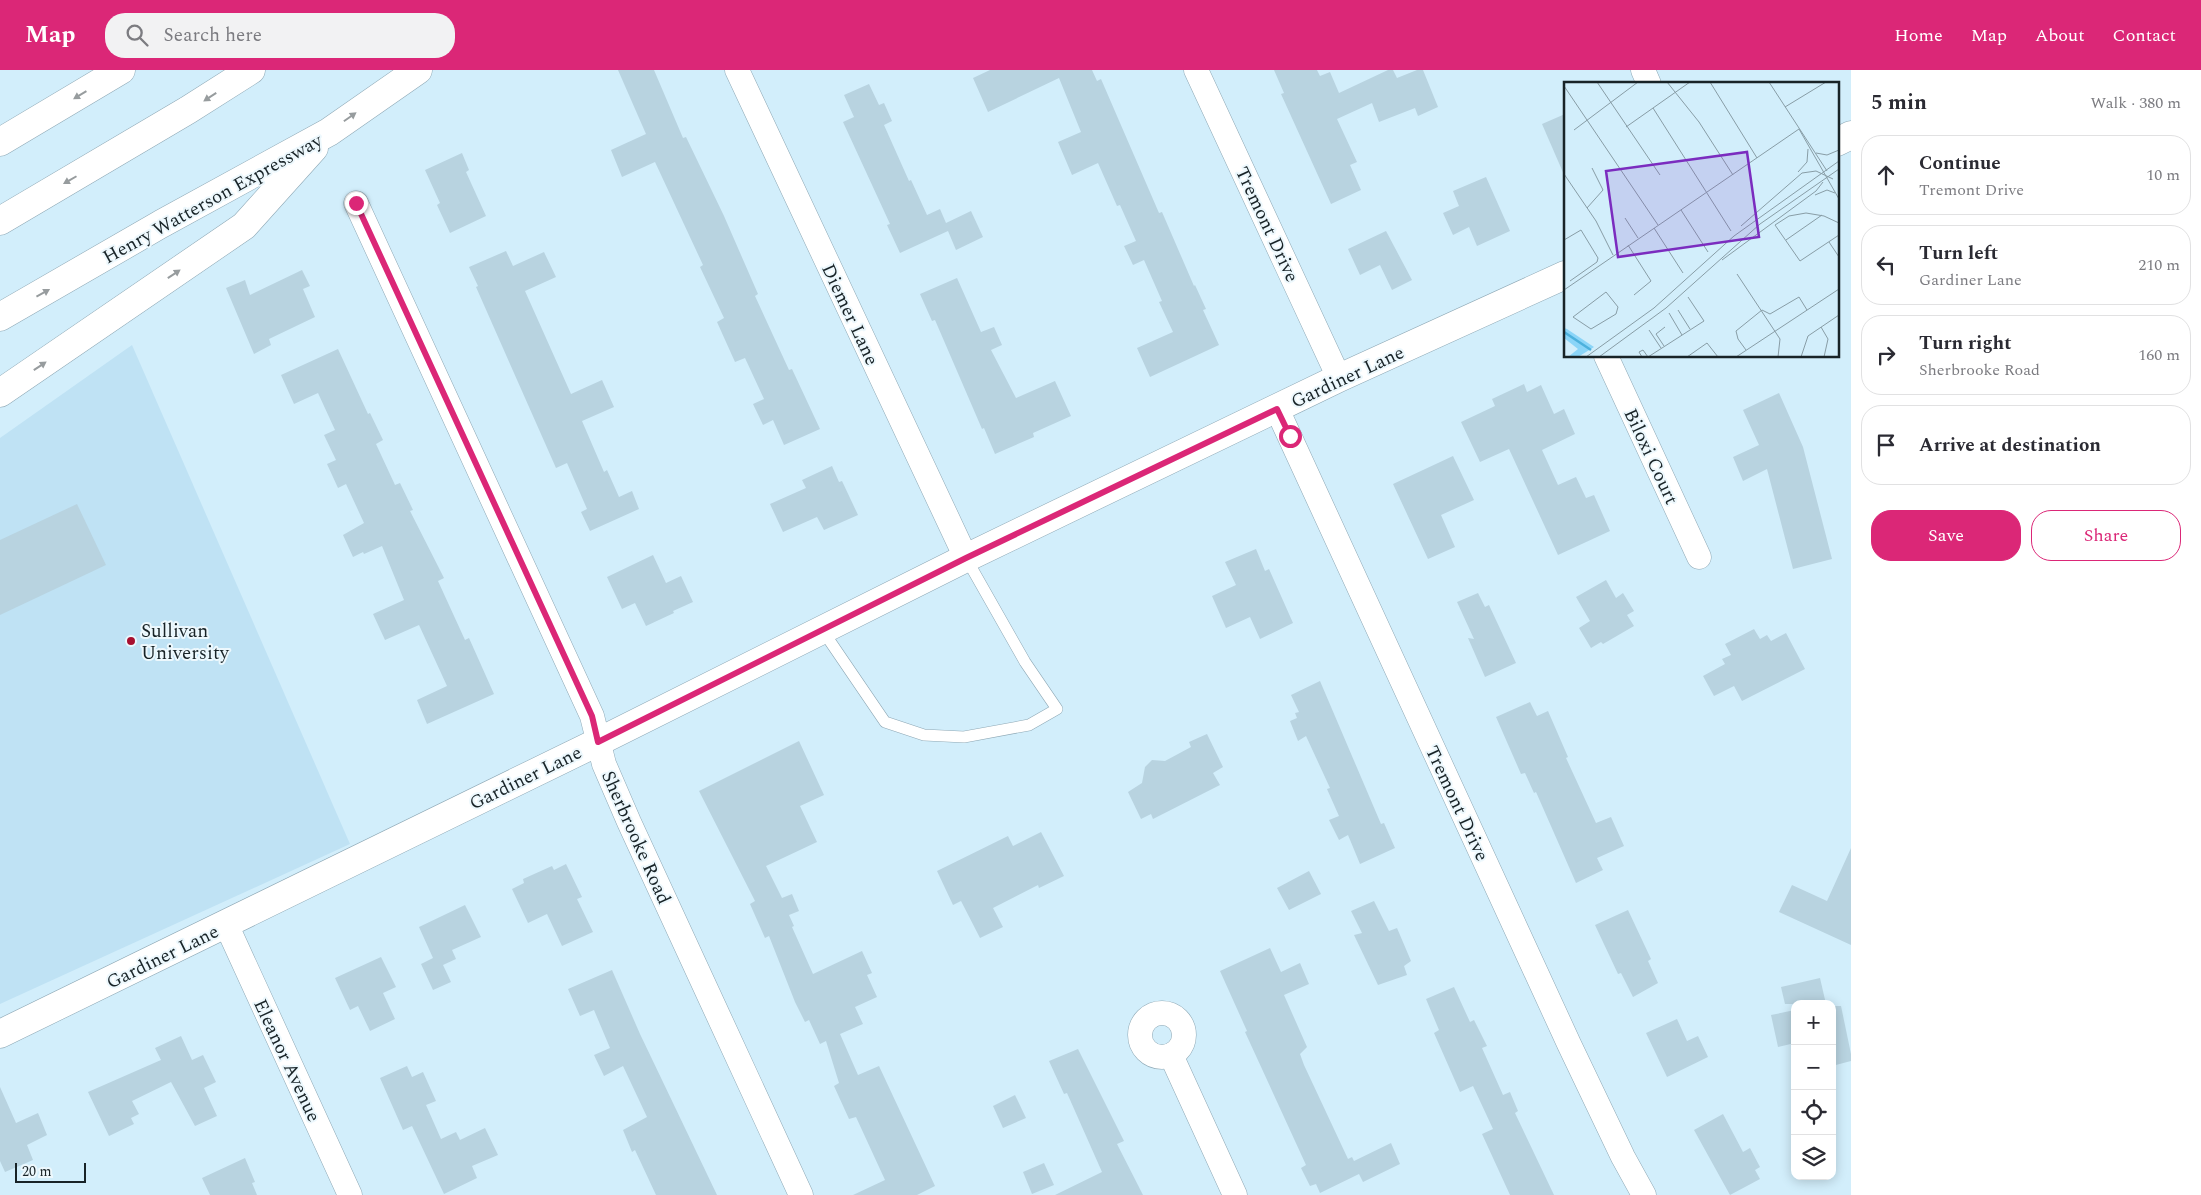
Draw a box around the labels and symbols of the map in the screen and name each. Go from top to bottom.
inset map [1564,82,1838,358]
one-way arrow [73,91,86,100]
one-way arrow [203,92,216,101]
one-way arrow [344,112,357,122]
street label: Henry Watterson Expressway [98,126,329,272]
street label: Tremont Drive [1227,162,1306,287]
one-way arrow [63,176,78,184]
route end [345,192,368,215]
street label: Diemer Lane [813,259,886,370]
one-way arrow [168,269,181,279]
one-way arrow [36,289,49,298]
street label: Gardiner Lane [1286,338,1409,416]
one-way arrow [33,361,47,371]
street label: Biloxi Court [1616,404,1686,510]
route start [1279,425,1302,448]
place label: Sullivan University [141,617,230,668]
marker: Sullivan University [125,635,137,647]
street label: Gardiner Lane [464,739,587,818]
street label: Tremont Drive [1417,741,1496,866]
street label: Sherbrooke Road [593,766,678,909]
street label: Gardiner Lane [101,918,224,997]
street label: Eleanor Avenue [245,994,328,1127]
scale bar [15,1160,86,1183]

